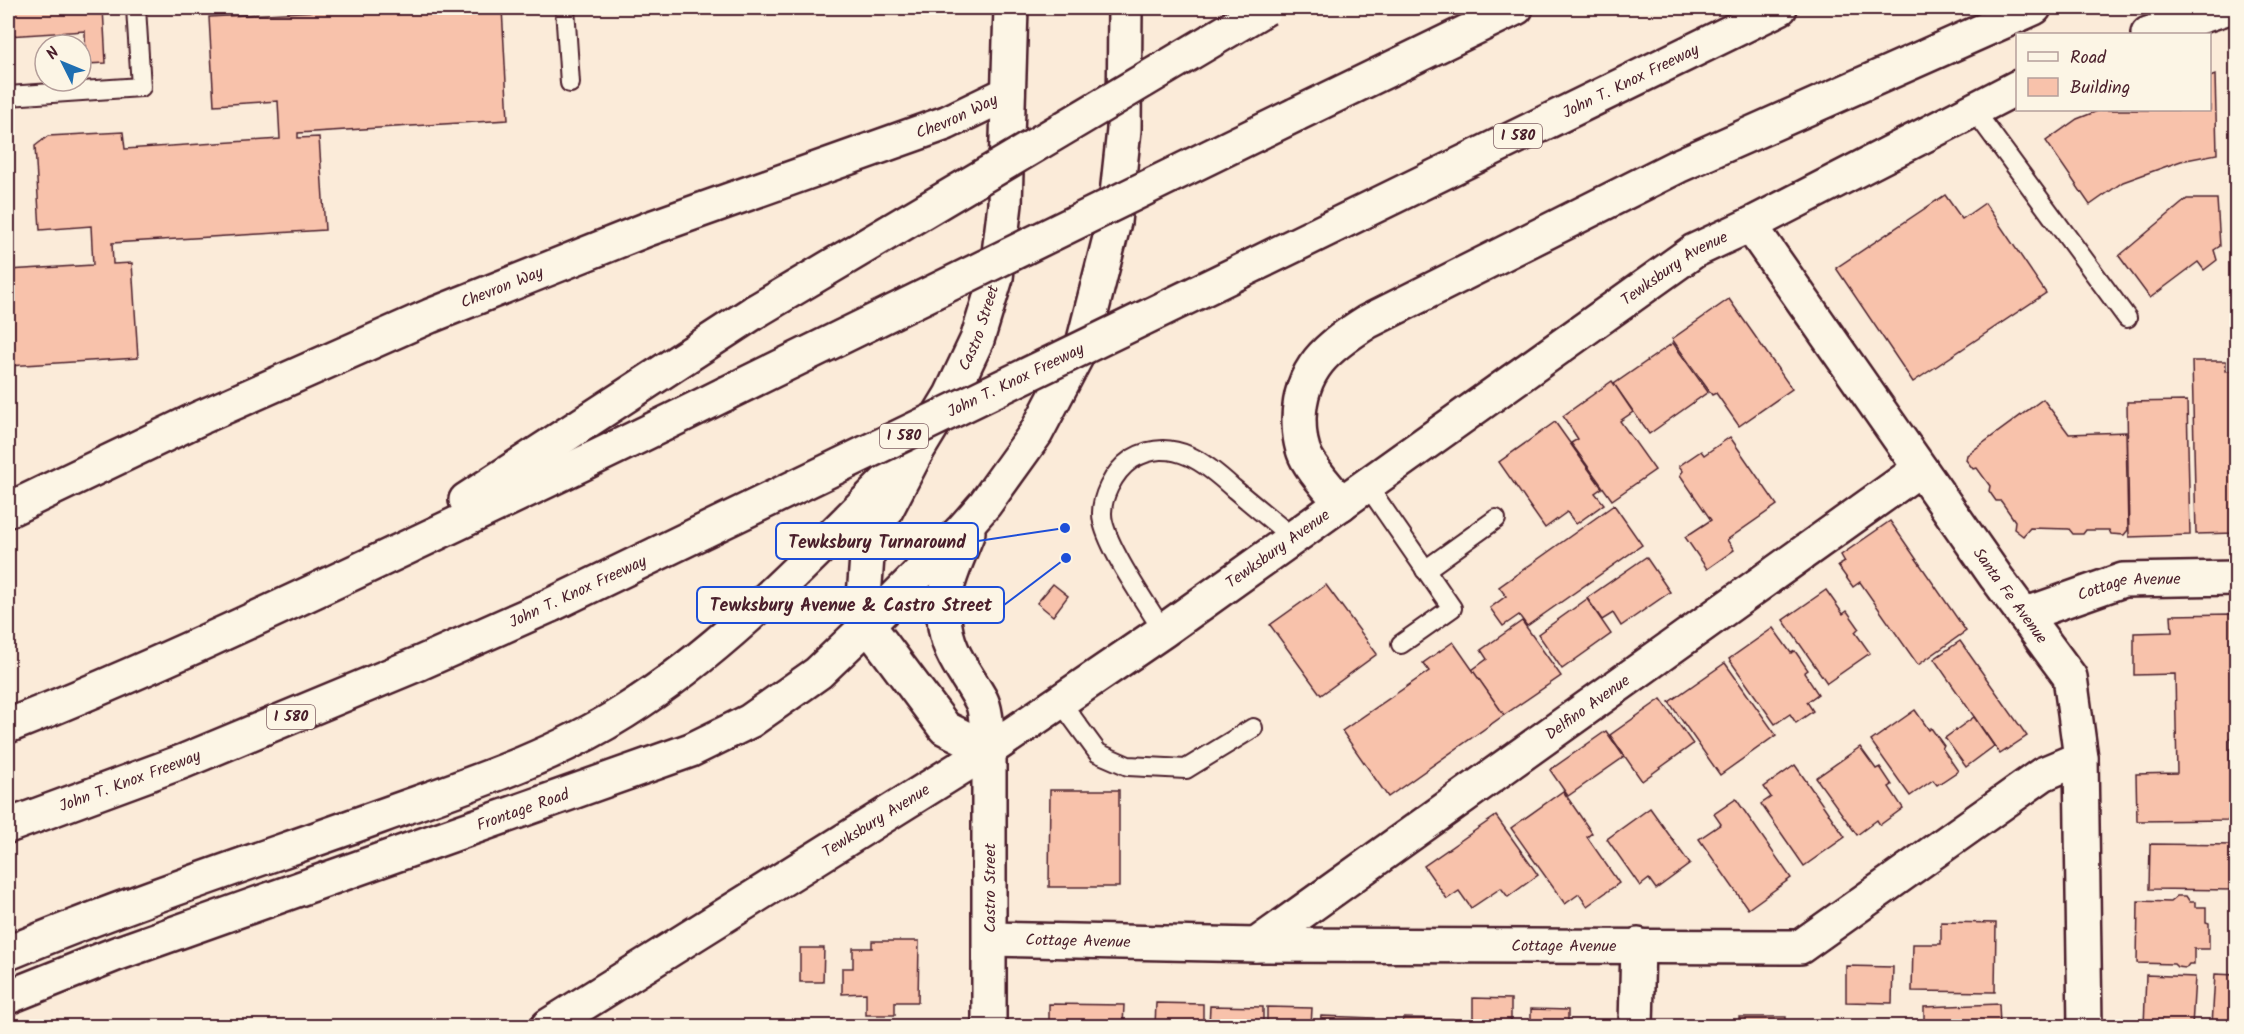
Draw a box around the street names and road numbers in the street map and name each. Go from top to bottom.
street label: John T. Knox Freeway [1558,37,1704,125]
street label: Chevron Way [912,87,1002,145]
road number: I 580 [1494,124,1542,148]
street label: Tewksbury Avenue [1616,225,1732,312]
street label: Chevron Way [457,259,548,315]
street label: Castro Street [952,281,1006,375]
street label: John T. Knox Freeway [943,336,1089,424]
road number: I 580 [880,424,928,448]
street label: Tewksbury Avenue [1220,503,1335,595]
street label: Santa Fe Avenue [1967,542,2054,649]
street label: John T. Knox Freeway [505,549,651,635]
street label: Cottage Avenue [2074,566,2181,608]
street label: Delfino Avenue [1540,668,1635,746]
road number: I 580 [267,705,315,729]
street label: John T. Knox Freeway [56,743,205,819]
street label: Tewksbury Avenue [817,777,935,864]
street label: Frontage Road [473,781,574,838]
street label: Castro Street [978,842,1003,933]
street label: Cottage Avenue [1025,927,1131,955]
street label: Cottage Avenue [1511,933,1617,959]

